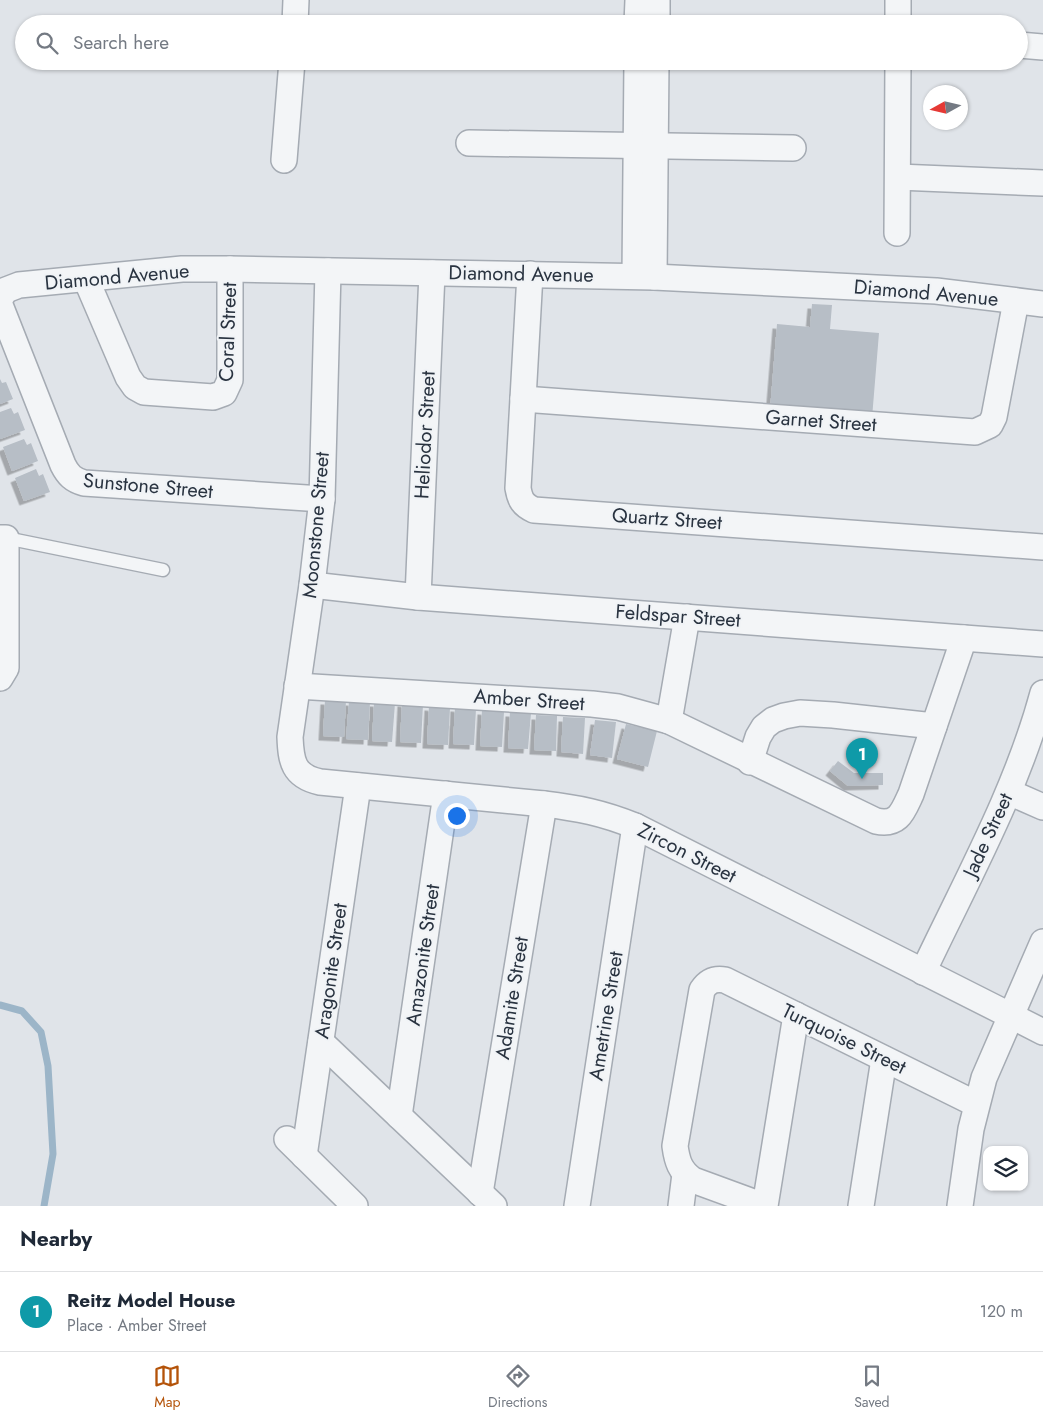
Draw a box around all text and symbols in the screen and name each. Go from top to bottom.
search box [15,15,1028,70]
icon: search [33,29,61,57]
text: Search here [73,29,169,56]
north arrow [923,85,968,130]
street label: Diamond Avenue [43,256,191,298]
street label: Diamond Avenue [448,258,594,290]
street label: Diamond Avenue [852,272,1000,314]
street label: Coral Street [212,282,244,382]
street label: Heliodor Street [407,370,443,500]
street label: Garnet Street [764,403,878,439]
street label: Moonstone Street [295,450,337,599]
street label: Sunstone Street [82,466,214,506]
street label: Quartz Street [611,501,723,537]
street label: Feldspar Street [614,597,742,635]
street label: Amber Street [473,682,586,718]
pin: 1 [846,738,878,779]
street label: Jade Street [955,788,1020,885]
your location [444,803,470,829]
street label: Zircon Street [633,816,742,890]
street label: Amazonite Street [399,882,447,1028]
street label: Aragonite Street [307,901,355,1041]
street label: Adamite Street [488,934,536,1061]
street label: Ametrine Street [581,949,631,1083]
street label: Turquoise Street [777,996,911,1082]
map controls [983,1146,1028,1191]
button: layers [983,1146,1028,1191]
text: Nearby [20,1224,92,1254]
text: Reitz Model House [67,1287,235,1314]
text: 1 [32,1300,40,1323]
text: 120 m [980,1300,1023,1323]
text: Place · Amber Street [67,1314,206,1337]
tab: Map [153,1362,181,1412]
tab: Directions [488,1362,547,1412]
tab: Saved [854,1362,890,1412]

